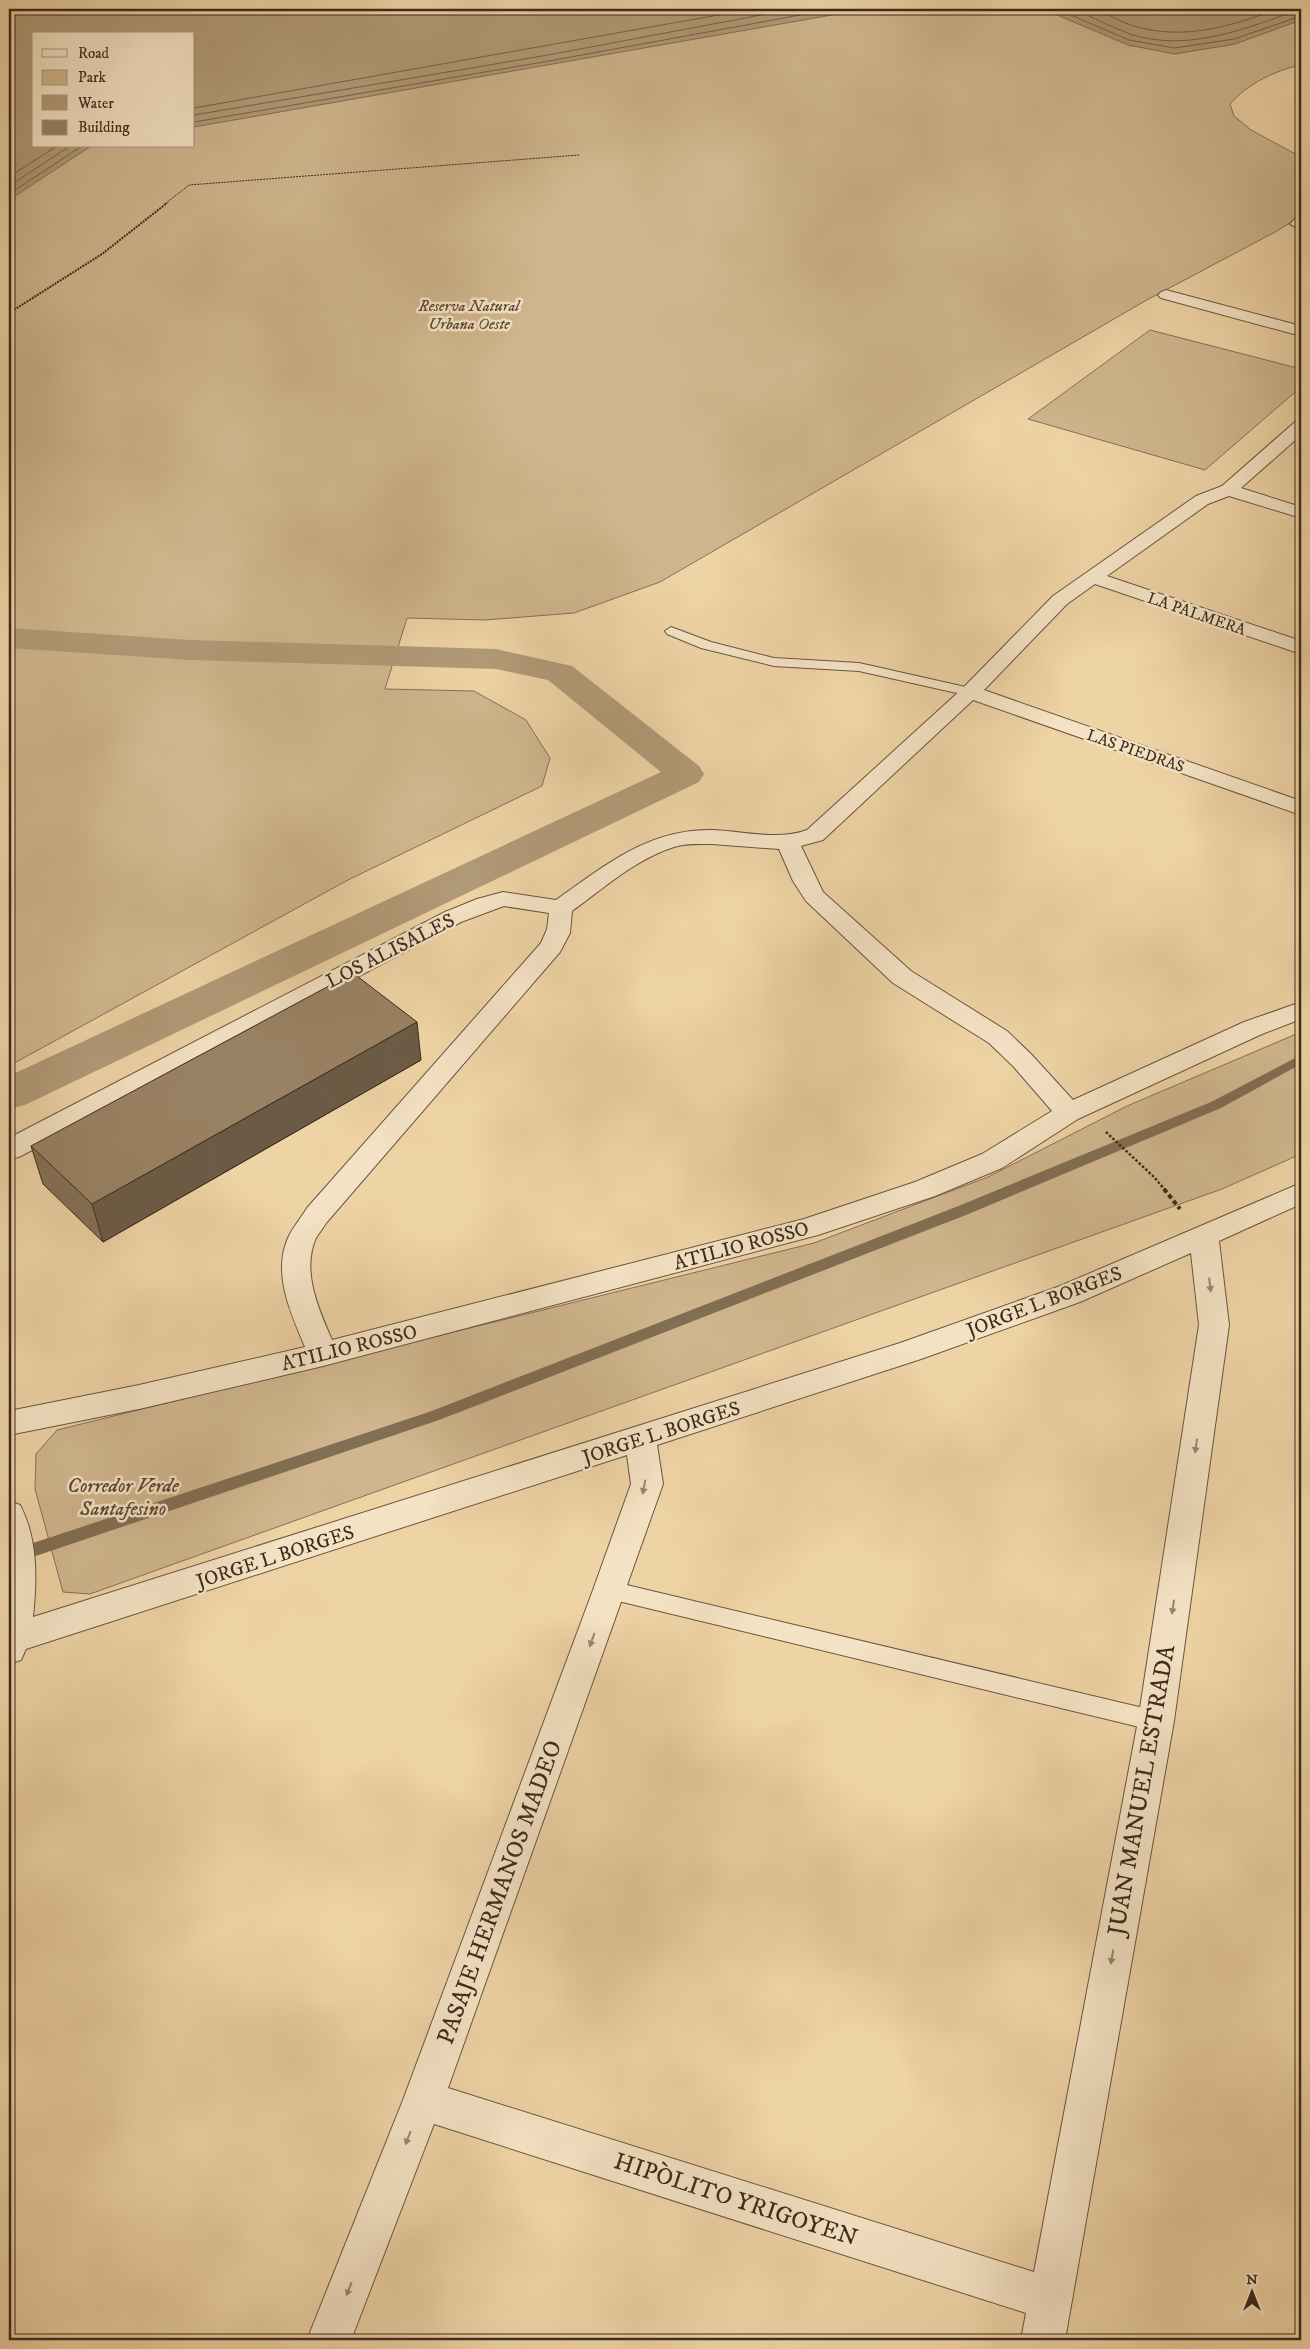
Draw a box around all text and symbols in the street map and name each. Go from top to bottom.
legend [32,32,195,148]
text: Road [78,44,110,63]
text: Park [78,68,107,87]
text: Water [77,94,114,113]
text: Building [78,118,130,137]
park label: Reserva Natural Urbana Oeste [418,296,521,334]
street label: LA PALMERA [1145,588,1249,640]
street label: LAS PIEDRAS [1084,725,1187,777]
street label: LOS ALISALES [322,908,459,994]
street label: ATILIO ROSSO [671,1216,812,1277]
street label: JORGE L BORGES [961,1261,1126,1344]
one-way arrow [1206,1277,1214,1293]
street label: ATILIO ROSSO [279,1320,420,1377]
street label: JORGE L BORGES [578,1396,744,1471]
one-way arrow [1192,1438,1200,1454]
park label: Corredor Verde Santafesino [67,1474,180,1522]
one-way arrow [640,1479,648,1495]
street label: JORGE L BORGES [192,1520,358,1595]
one-way arrow [1168,1599,1176,1615]
one-way arrow [588,1633,595,1648]
street label: JUAN MANUEL ESTRADA [1101,1642,1182,1940]
street label: PASAJE HERMANOS MADEO [431,1736,569,2048]
one-way arrow [1108,1949,1116,1965]
one-way arrow [404,2130,411,2145]
street label: HIPÒLITO YRIGOYEN [610,2145,862,2254]
north arrow [1228,2266,1278,2316]
text: N [1246,2271,1258,2289]
one-way arrow [345,2282,353,2297]

